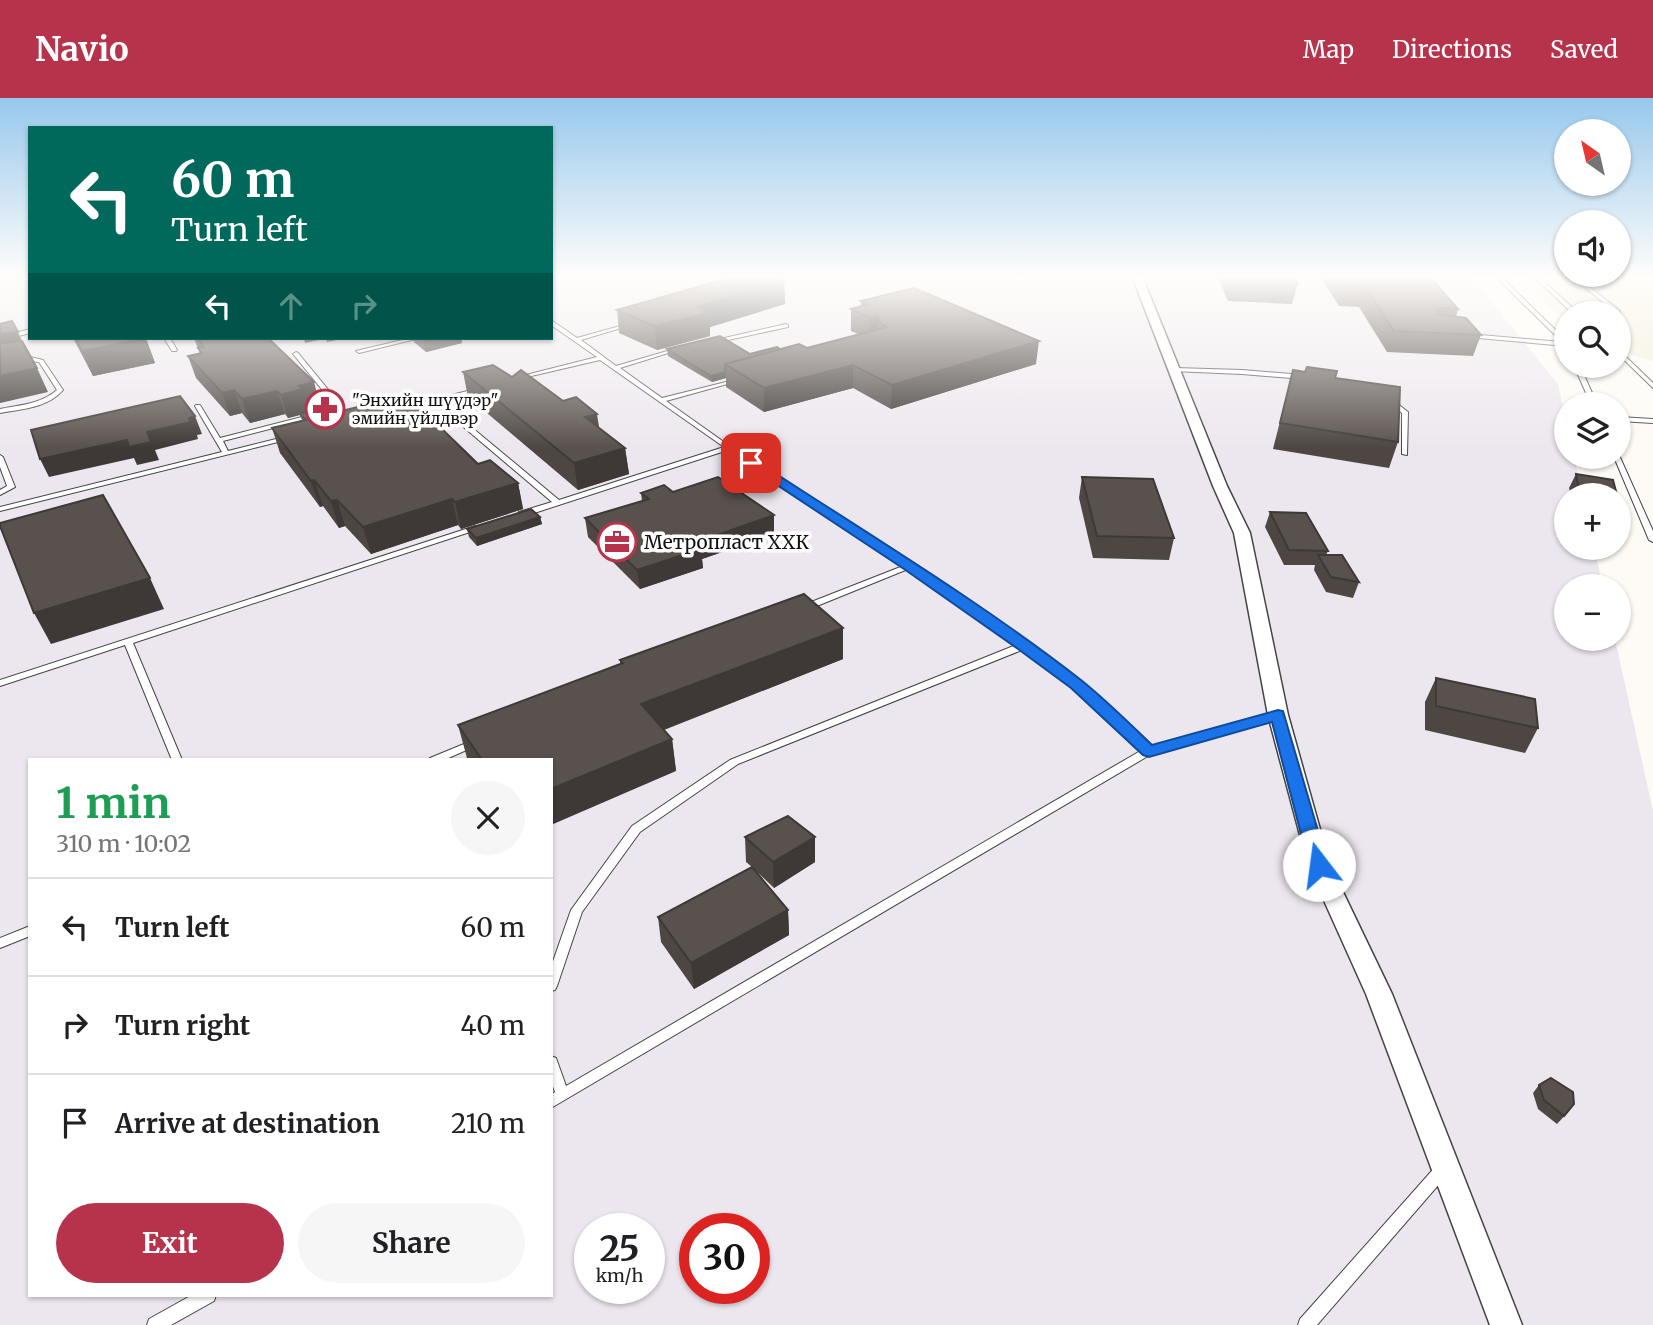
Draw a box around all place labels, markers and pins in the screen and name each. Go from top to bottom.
pharmacy icon: "Энхийн шүүдэр" эмийн үйлдвэр [304,388,346,430]
place label: "Энхийн шүүдэр" эмийн үйлдвэр [352,390,498,428]
pin [721,433,781,493]
office icon: Метропласт ХХК [596,521,638,563]
place label: Метропласт ХХК [644,530,809,554]

